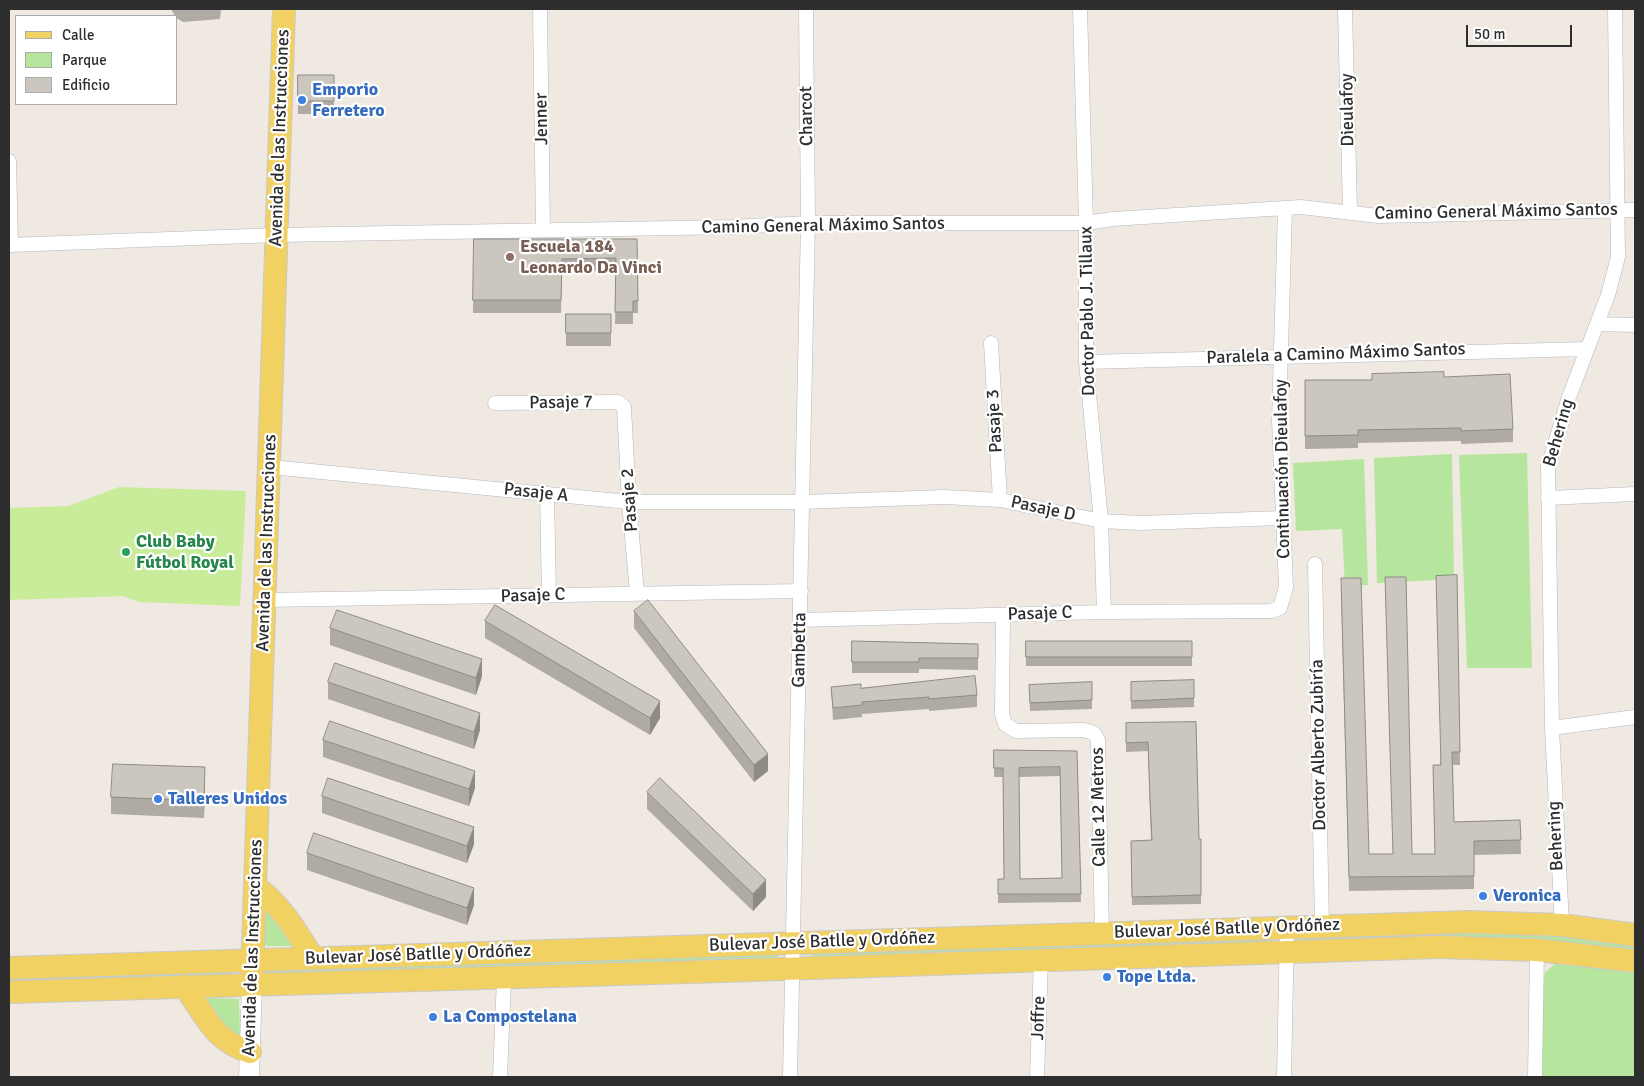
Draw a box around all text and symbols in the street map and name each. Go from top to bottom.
legend [15,15,178,105]
scale bar [1469,15,1575,47]
text: 50 m [1474,25,1505,43]
text: Calle [62,26,95,44]
street label: Avenida de las Instrucciones [265,29,295,247]
text: Parque [62,51,107,69]
street label: Dieulafoy [1337,73,1359,147]
text: Edificio [62,76,110,94]
place label: Emporio Ferretero [312,79,385,122]
street label: Charcot [796,86,818,146]
street label: Jenner [531,93,553,145]
marker: Emporio Ferretero [296,94,308,106]
street label: Camino General Máximo Santos [1374,199,1618,225]
street label: Camino General Máximo Santos [701,213,945,239]
street label: Doctor Pablo J. Tillaux [1076,226,1100,396]
place label: Escuela 184 Leonardo Da Vinci [520,236,662,278]
marker: Escuela 184 Leonardo Da Vinci [504,251,516,263]
street label: Paralela a Camino Máximo Santos [1206,339,1466,369]
street label: Continuación Dieulafoy [1271,379,1295,559]
street label: Pasaje 3 [983,389,1007,453]
street label: Pasaje 7 [529,392,593,414]
street label: Behering [1539,396,1579,470]
street label: Avenida de las Instrucciones [252,434,282,652]
street label: Pasaje 2 [617,467,643,533]
street label: Pasaje A [503,479,569,507]
street label: Pasaje D [1009,492,1077,526]
place label: Club Baby Fútbol Royal [136,531,234,574]
marker: Club Baby Fútbol Royal [120,546,132,558]
street label: Pasaje C [500,584,566,608]
street label: Pasaje C [1007,602,1073,626]
street label: Gambetta [789,612,811,688]
street label: Doctor Alberto Zubiría [1307,659,1331,831]
street label: Calle 12 Metros [1087,747,1111,867]
place label: Talleres Unidos [168,788,287,810]
marker: Talleres Unidos [152,793,164,805]
street label: Behering [1543,801,1569,871]
street label: Avenida de las Instrucciones [238,839,268,1057]
place label: Veronica [1493,885,1561,907]
marker: Veronica [1477,890,1489,902]
street label: Bulevar José Batlle y Ordóñez [1113,914,1341,944]
street label: Bulevar José Batlle y Ordóñez [708,927,936,957]
street label: Bulevar José Batlle y Ordóñez [304,940,532,970]
place label: Tope Ltda. [1117,966,1196,988]
marker: Tope Ltda. [1101,971,1113,983]
street label: Joffre [1027,995,1051,1041]
place label: La Compostelana [443,1006,577,1028]
marker: La Compostelana [427,1011,439,1023]

